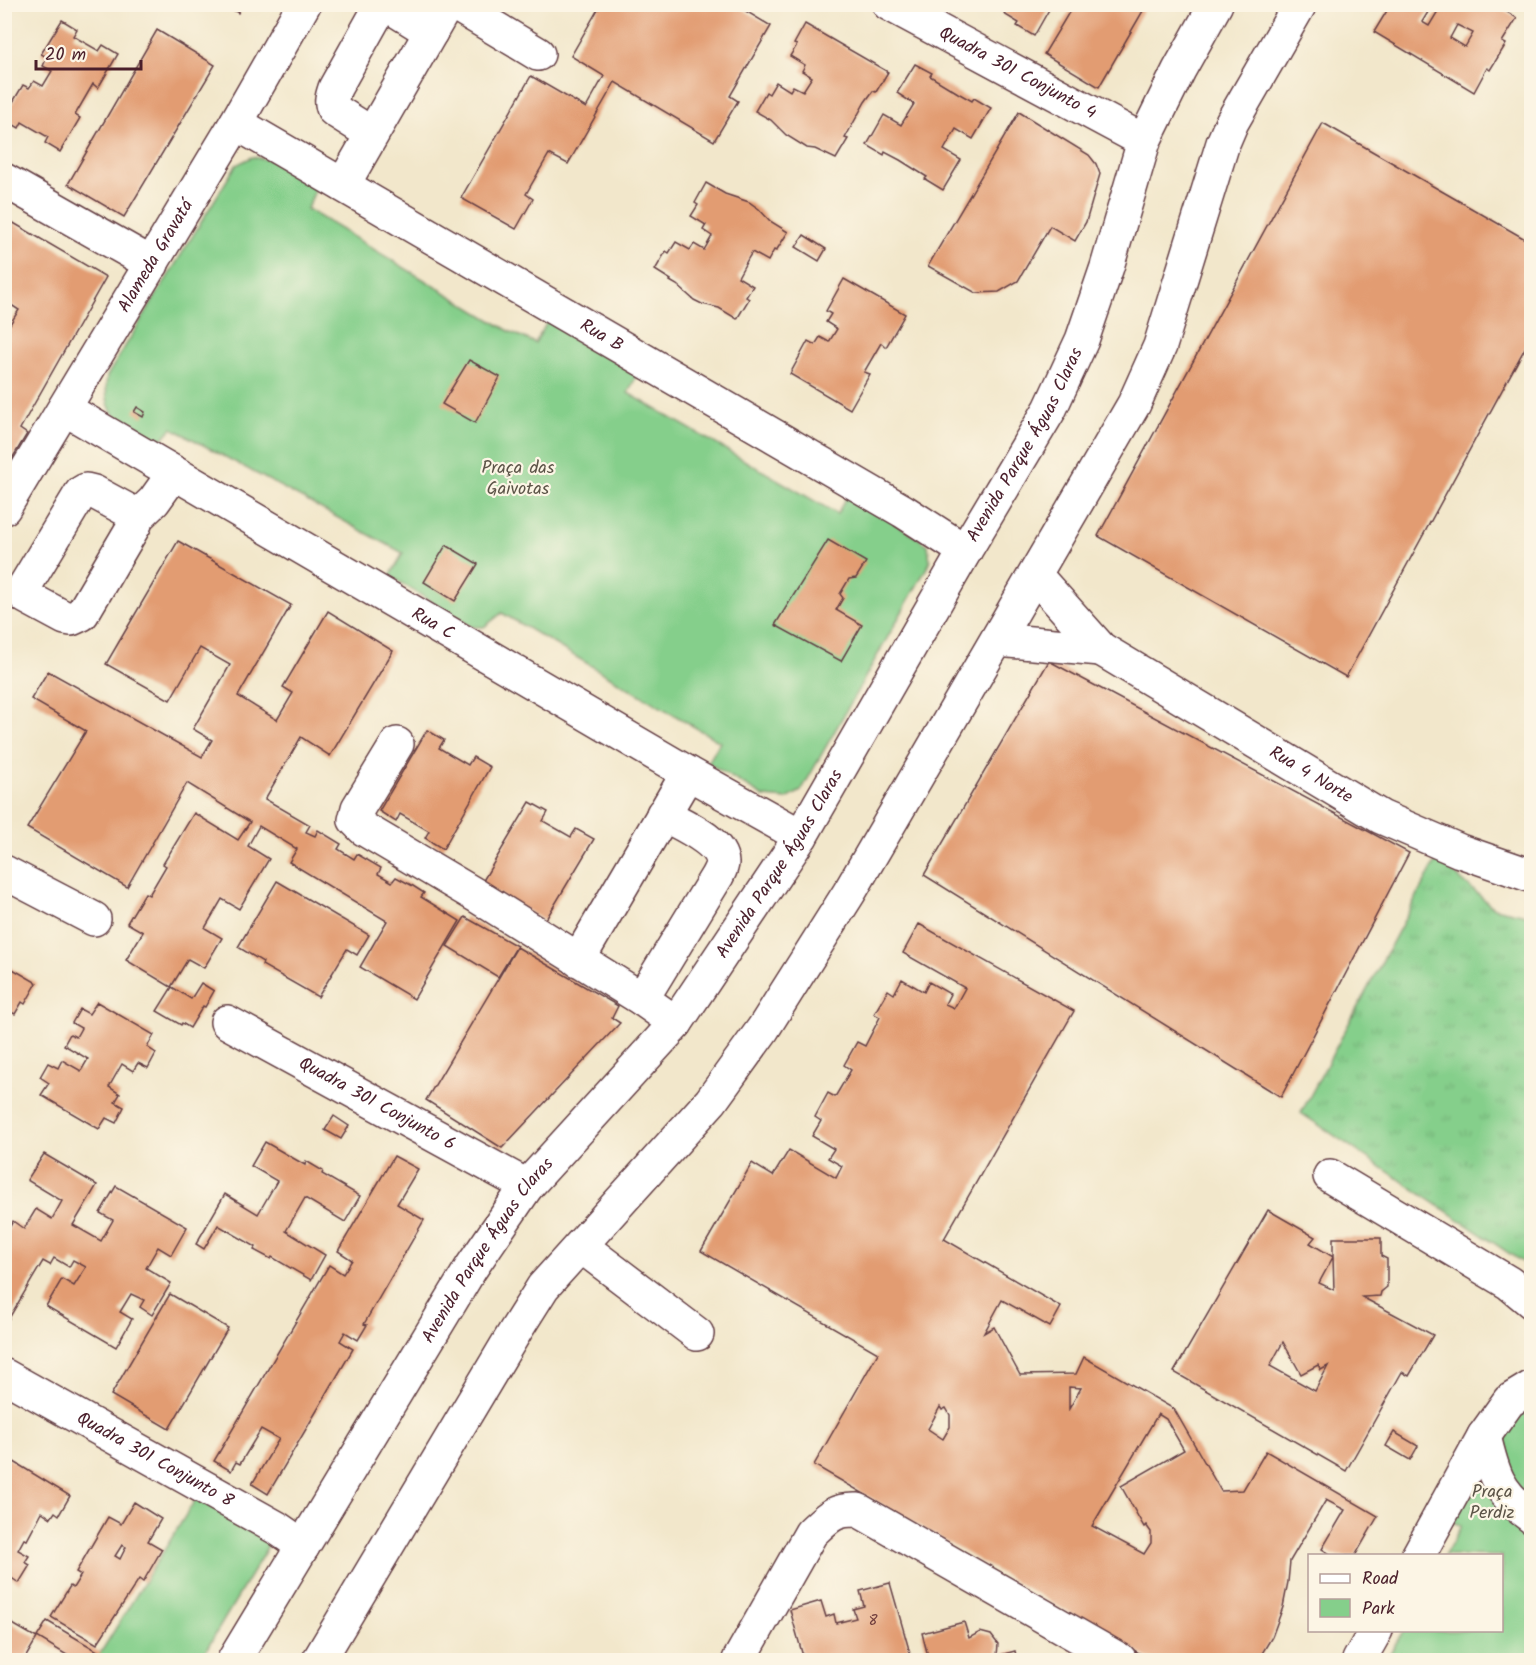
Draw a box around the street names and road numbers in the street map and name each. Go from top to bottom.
street label: Quadra 301 Conjunto 4 [934,19,1102,127]
street label: Alameda Gravatá [110,193,202,318]
street label: Rua B [574,312,629,360]
street label: Avenida Parque Águas Claras [959,343,1091,548]
street label: Rua C [406,600,460,648]
street label: Rua 4 Norte [1263,739,1358,811]
street label: Avenida Parque Águas Claras [708,764,851,964]
street label: Quadra 301 Conjunto 6 [293,1049,461,1159]
street label: Avenida Parque Águas Claras [414,1151,561,1349]
street label: Quadra 301 Conjunto 8 [71,1404,239,1516]

